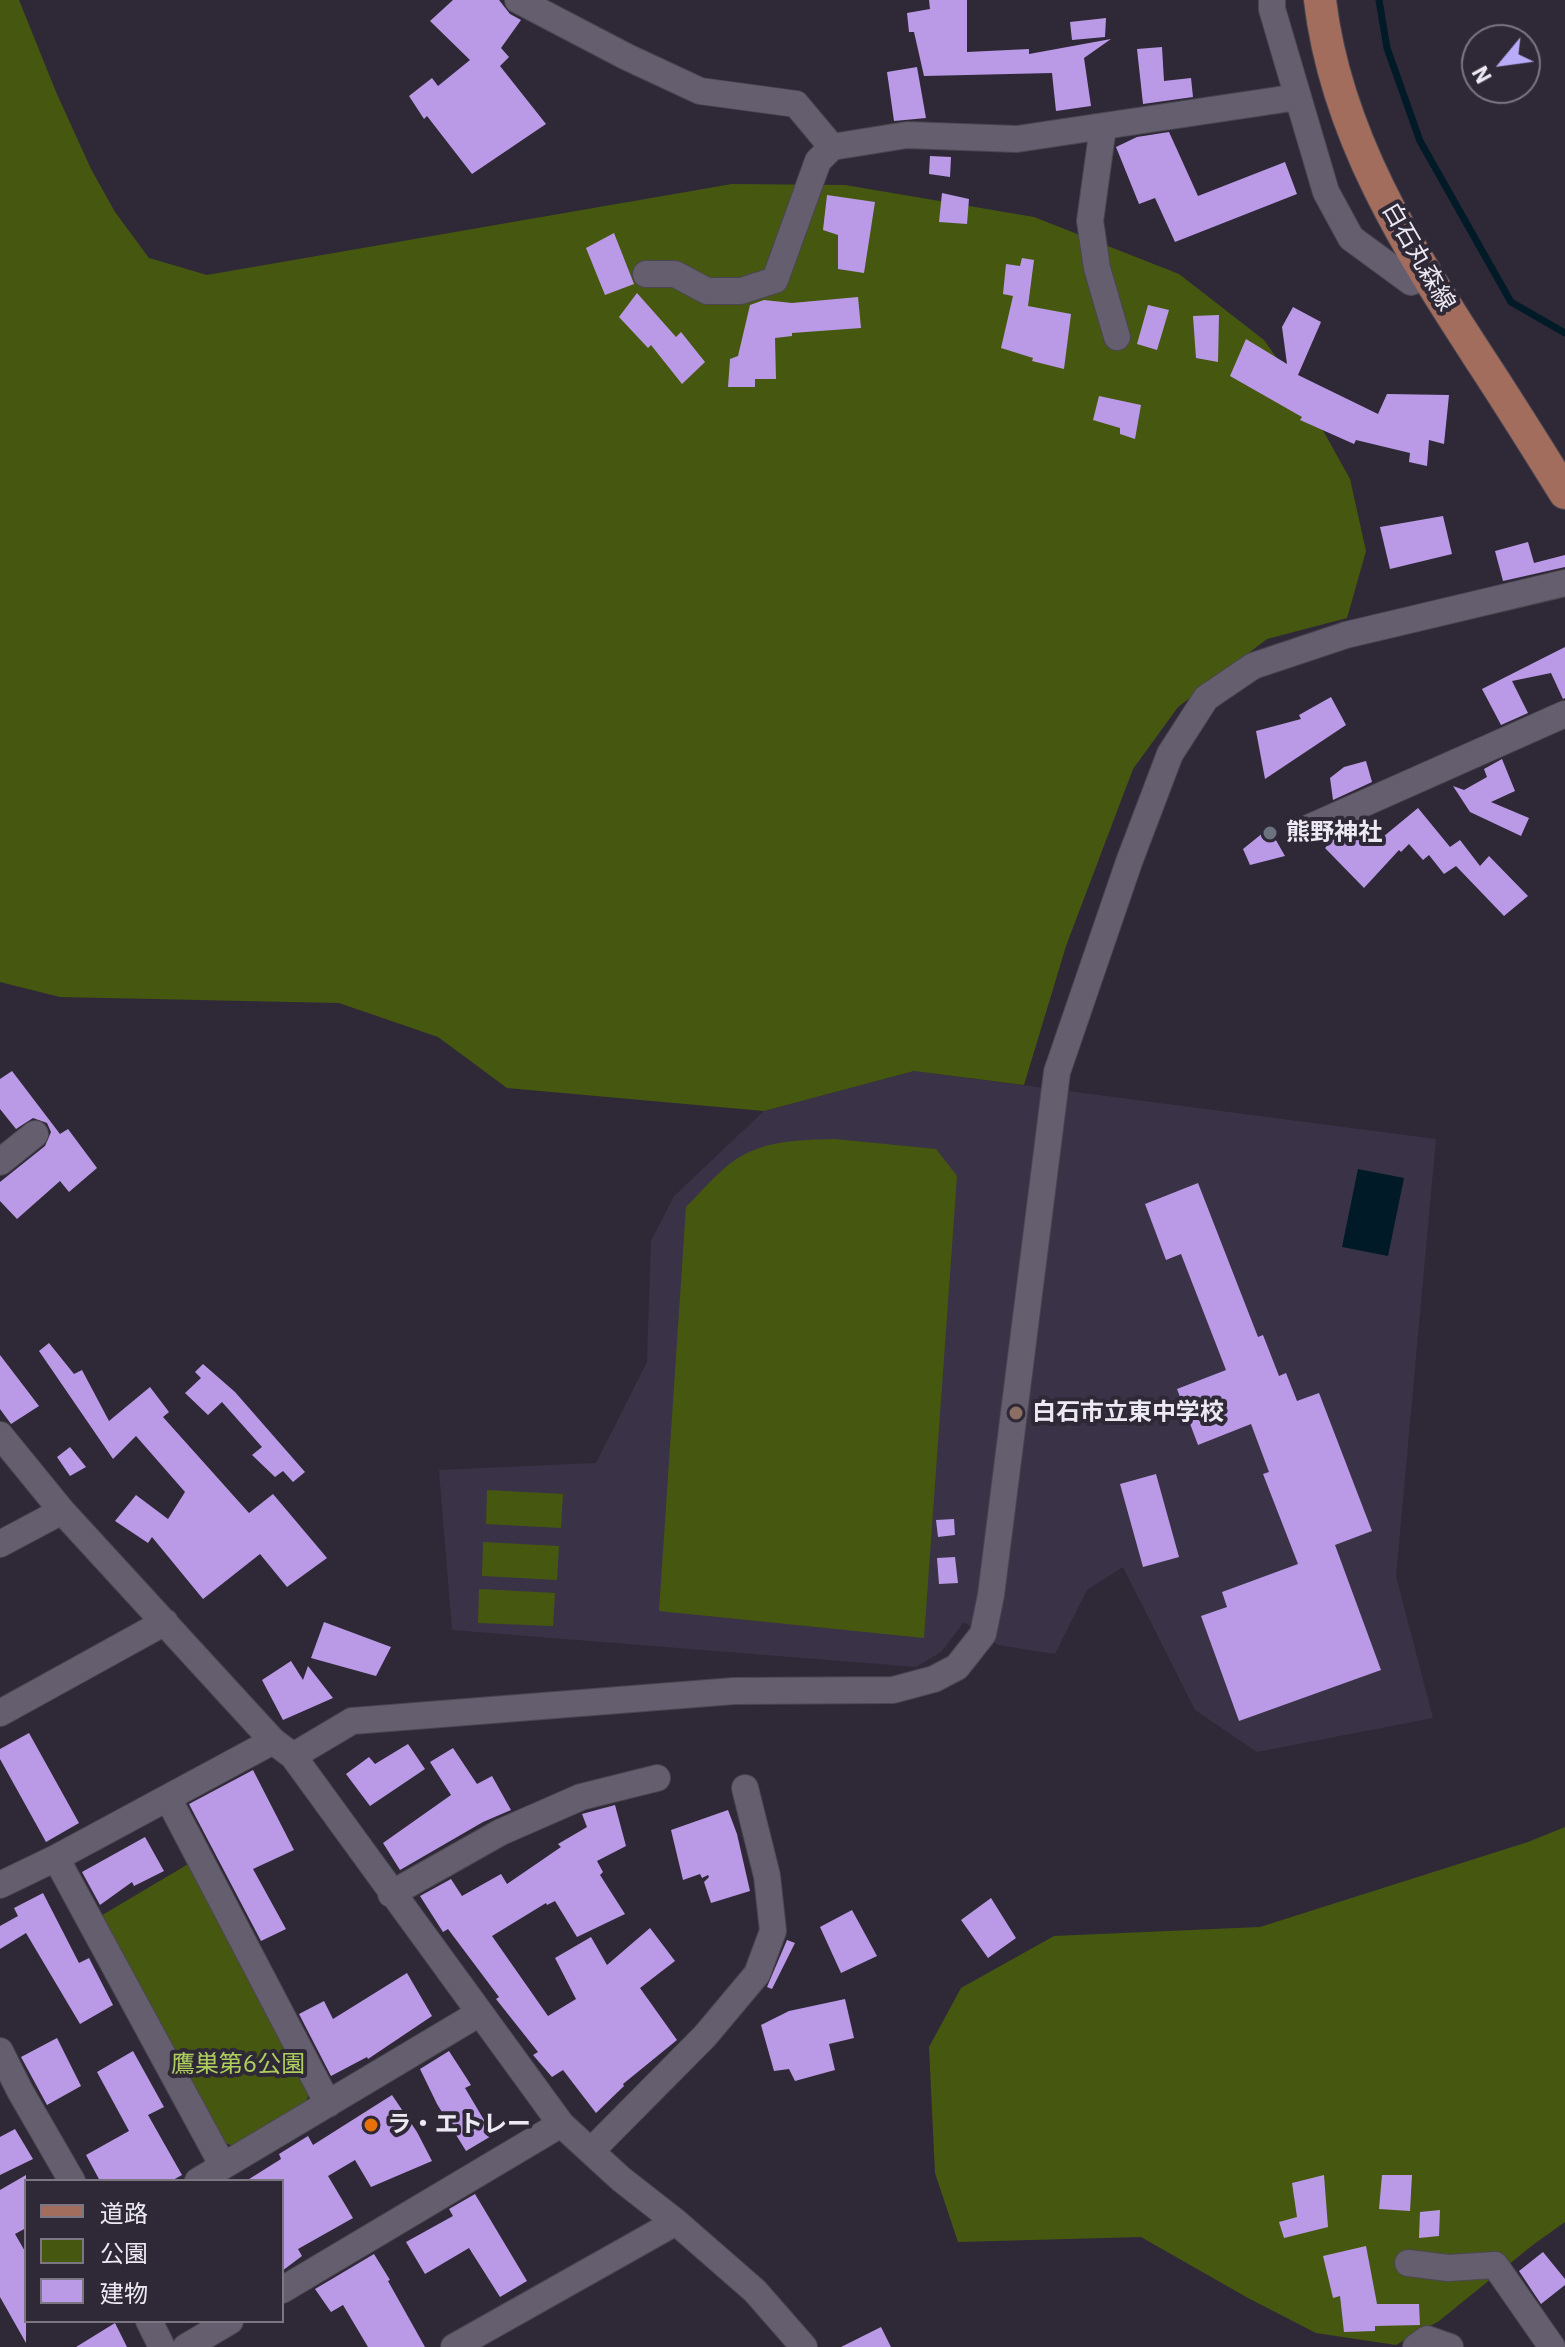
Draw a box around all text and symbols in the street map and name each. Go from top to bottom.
north arrow [1461,24,1541,104]
text: N [1465,61,1498,89]
street label: 白石丸森線 [1376,198,1460,316]
place label: 熊野神社 [1286,819,1382,847]
marker: 熊野神社 [1261,824,1279,842]
place label: 白石市立東中学校 [1032,1399,1224,1427]
marker: 白石市立東中学校 [1007,1404,1025,1422]
park label: 鷹巣第6公園 [171,2051,305,2079]
place label: ラ・エトレー [387,2111,531,2139]
marker: ラ・エトレー [362,2116,380,2134]
legend [24,2179,284,2323]
text: 道路 [100,2197,148,2229]
text: 公園 [100,2237,148,2269]
text: 建物 [100,2277,148,2309]

